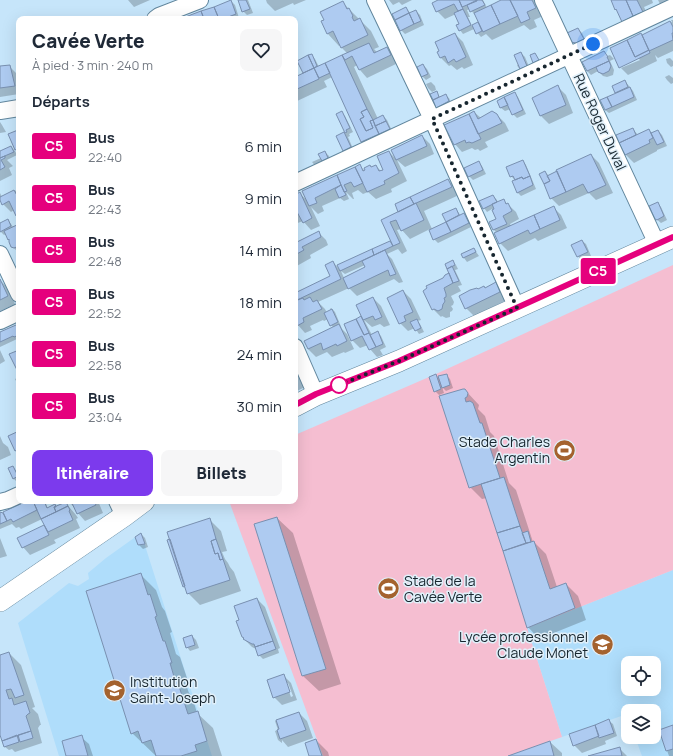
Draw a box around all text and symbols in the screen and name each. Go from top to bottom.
text: Cavée Verte [32,28,145,54]
button: heart [240,29,282,71]
your location [583,34,603,54]
text: À pied · 3 min · 240 m [32,56,153,74]
street label: Rue Roger Duval [570,70,631,173]
text: Départs [32,91,90,112]
text: Bus [88,127,115,148]
text: C5 [45,136,63,155]
text: 6 min [245,136,282,157]
text: 22:40 [88,148,122,166]
text: Bus [88,179,115,200]
text: C5 [45,188,63,207]
text: 9 min [245,188,282,209]
text: 22:43 [88,200,122,218]
text: Bus [88,231,115,252]
text: C5 [45,240,63,259]
text: 14 min [239,240,282,261]
text: 22:48 [88,252,122,270]
line badge: C5 [580,258,616,284]
text: C5 [589,261,607,280]
text: Bus [88,283,115,304]
text: C5 [45,292,63,311]
text: 18 min [239,292,282,313]
text: 22:52 [88,304,121,322]
text: Bus [88,335,115,356]
text: C5 [45,344,63,363]
text: 24 min [237,344,282,365]
text: 22:58 [88,356,122,374]
unlabelled marker [330,376,348,394]
text: Bus [88,387,115,408]
text: C5 [45,396,63,415]
text: 30 min [236,396,282,417]
text: 23:04 [88,408,122,426]
place label: Stade Charles Argentin [459,432,550,467]
sports icon: Stade Charles Argentin [552,437,578,463]
button: Itinéraire [32,450,153,496]
button: Billets [161,450,282,496]
place label: Stade de la Cavée Verte [404,571,482,606]
sports icon: Stade de la Cavée Verte [375,576,401,602]
place label: Lycée professionnel Claude Monet [459,627,588,662]
school or university icon: Lycée professionnel Claude Monet [590,632,616,658]
map controls [621,656,661,744]
button: locate [621,656,661,696]
place label: Institution Saint-Joseph [130,672,216,707]
school or university icon: Institution Saint-Joseph [102,677,128,703]
button: layers [621,704,661,744]

